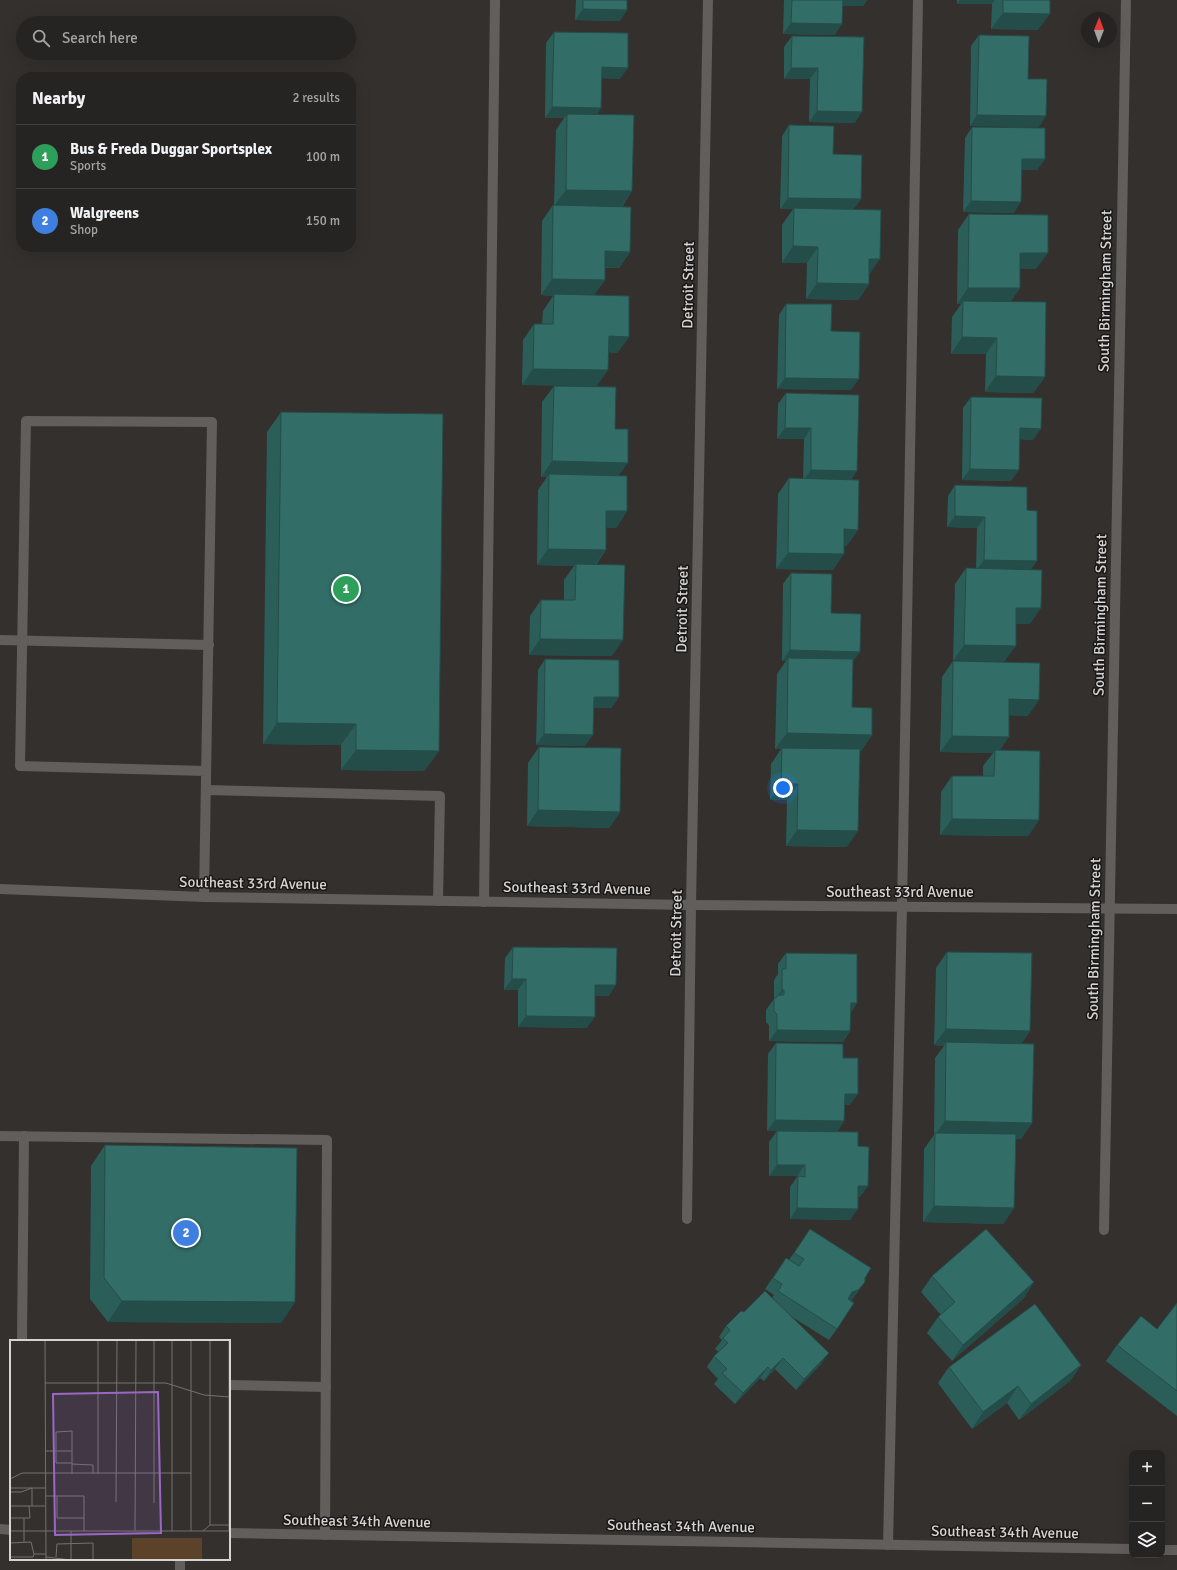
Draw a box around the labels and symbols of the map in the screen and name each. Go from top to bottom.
north arrow [1081,12,1117,48]
street label: South Birmingham Street [1095,210,1115,372]
street label: Detroit Street [678,241,698,329]
street label: South Birmingham Street [1090,534,1110,696]
street label: Detroit Street [672,565,692,653]
pin: 1 [333,574,359,604]
your location [773,778,793,798]
street label: South Birmingham Street [1084,858,1104,1020]
street label: Southeast 33rd Avenue [179,873,327,893]
street label: Southeast 33rd Avenue [503,878,651,898]
street label: Southeast 33rd Avenue [826,883,974,901]
street label: Detroit Street [666,889,686,977]
pin: 2 [173,1218,199,1248]
inset map [10,1340,230,1560]
street label: Southeast 34th Avenue [283,1511,431,1531]
street label: Southeast 34th Avenue [607,1516,755,1536]
street label: Southeast 34th Avenue [931,1522,1079,1542]

